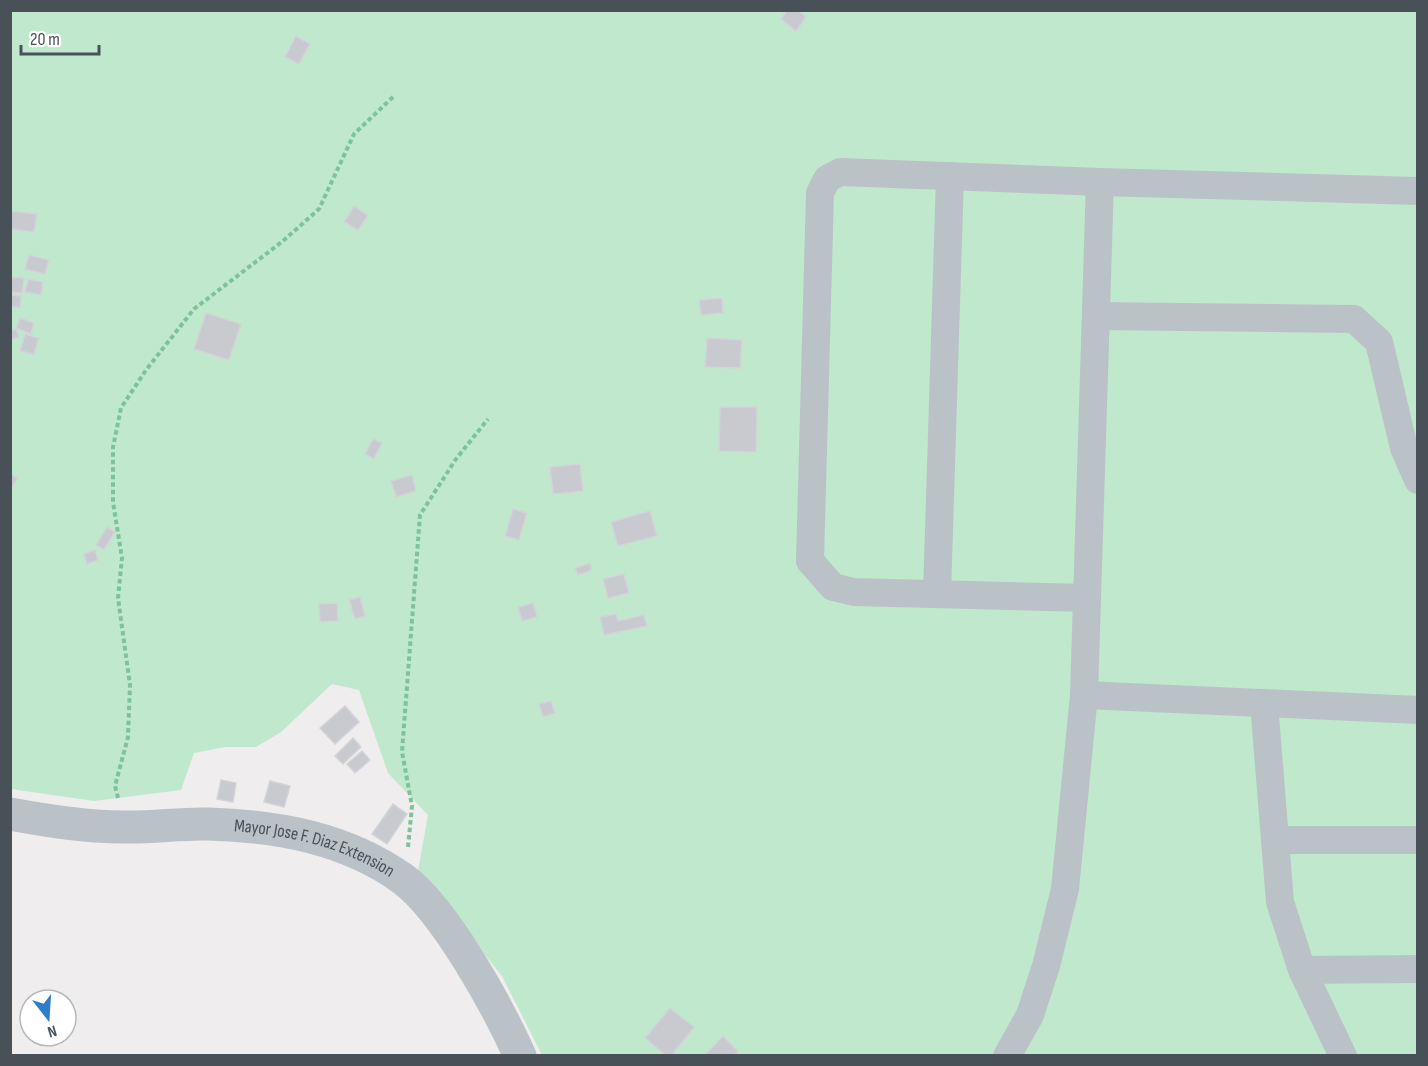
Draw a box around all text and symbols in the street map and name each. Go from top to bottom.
scale bar [21,18,99,56]
text: 20 m [30,29,60,50]
street label: Mayor Jose F. Diaz Extension [233,815,398,882]
north arrow [18,988,78,1048]
text: N [45,1021,59,1041]

